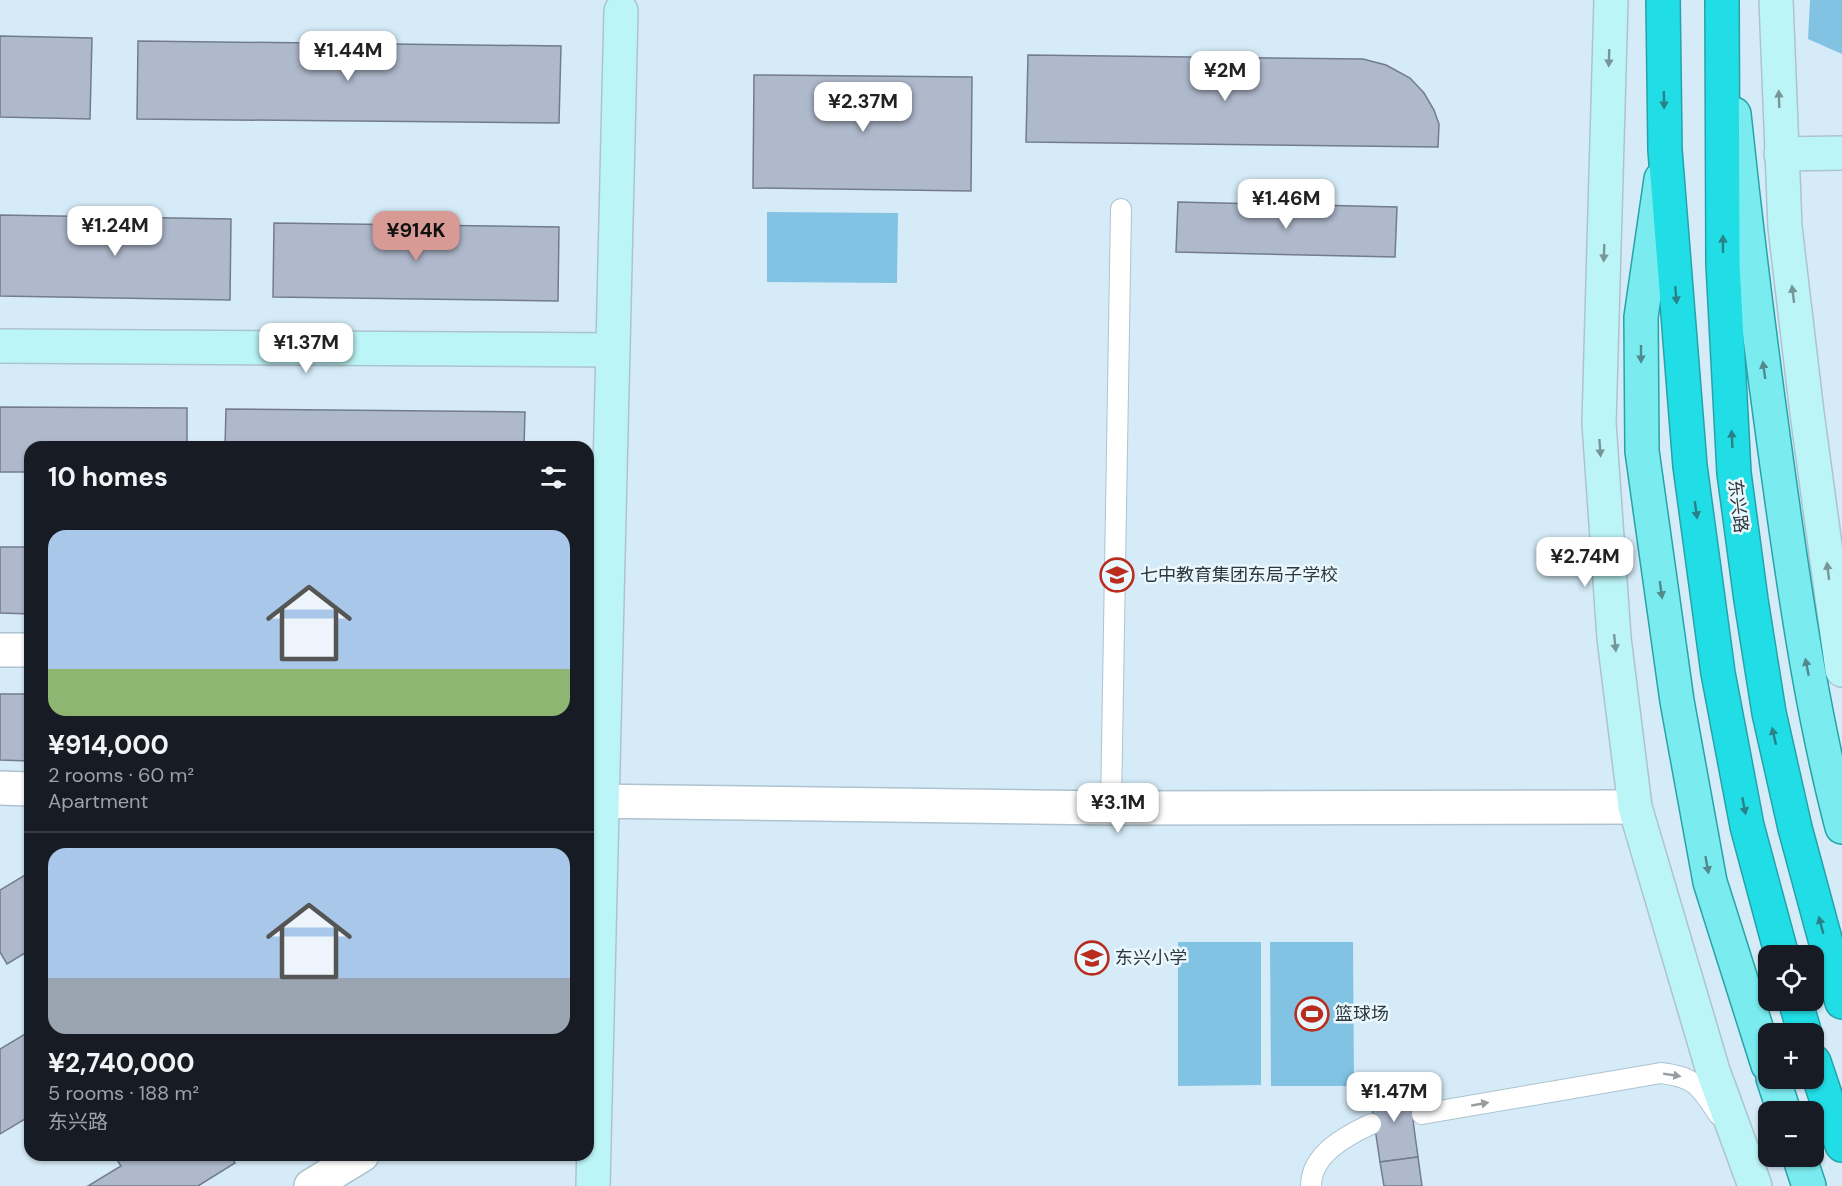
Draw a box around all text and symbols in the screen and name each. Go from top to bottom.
pin: ¥1.44M [299,31,397,82]
text: ¥1.44M [313,37,383,63]
one-way arrow [1605,49,1614,68]
pin: ¥2M [1196,51,1254,102]
text: ¥2M [1204,57,1246,83]
pin: ¥2.37M [814,82,912,133]
text: ¥2.37M [828,88,898,114]
one-way arrow [1775,90,1784,109]
one-way arrow [1659,91,1669,110]
pin: ¥1.46M [1237,179,1335,230]
text: ¥1.46M [1252,185,1320,211]
pin: ¥1.24M [66,206,164,257]
pin: ¥914K [374,211,458,262]
text: ¥1.24M [81,212,149,238]
text: ¥914K [387,217,445,243]
one-way arrow [1718,235,1728,254]
one-way arrow [1599,244,1608,263]
one-way arrow [1788,284,1797,303]
one-way arrow [1672,286,1681,305]
pin: ¥1.37M [257,323,355,374]
text: ¥1.37M [273,329,339,355]
one-way arrow [1636,345,1646,364]
one-way arrow [1759,361,1769,380]
one-way arrow [1728,430,1737,449]
one-way arrow [1596,439,1605,458]
text: 10 homes [48,460,168,494]
icon: filters [537,461,570,494]
street label: 东兴路 [1723,478,1753,534]
one-way arrow [1692,501,1701,520]
pin: ¥2.74M [1536,537,1634,588]
text: ¥2.74M [1550,543,1620,569]
school or university icon: 七中教育集团东局子学校 [1099,557,1135,593]
one-way arrow [1823,561,1832,580]
place label: 七中教育集团东局子学校 [1140,563,1338,587]
icon: home [255,569,363,677]
one-way arrow [1657,581,1666,600]
one-way arrow [1610,633,1619,652]
one-way arrow [1802,658,1811,677]
one-way arrow [1769,727,1779,745]
text: ¥914,000 [48,728,169,762]
text: 2 rooms · 60 m² [48,762,194,788]
pin: ¥3.1M [1076,783,1160,834]
text: Apartment [48,788,148,814]
text: ¥3.1M [1091,789,1145,815]
one-way arrow [1740,797,1749,816]
one-way arrow [1703,856,1712,875]
icon: home [255,887,363,995]
one-way arrow [1816,916,1826,934]
school or university icon: 东兴小学 [1074,940,1110,976]
map controls [1758,945,1824,1167]
button: locate [1758,945,1824,1011]
place label: 东兴小学 [1115,946,1187,970]
sports icon: 篮球场 [1294,996,1330,1032]
place label: 篮球场 [1335,1002,1389,1026]
button: + [1758,1023,1824,1089]
text: ¥2,740,000 [48,1046,195,1080]
one-way arrow [1663,1071,1682,1080]
pin: ¥1.47M [1345,1072,1443,1123]
text: ¥1.47M [1361,1078,1427,1104]
text: 5 rooms · 188 m² [48,1080,199,1106]
one-way arrow [1471,1100,1490,1109]
button: − [1758,1101,1824,1167]
text: 东兴路 [48,1109,108,1135]

